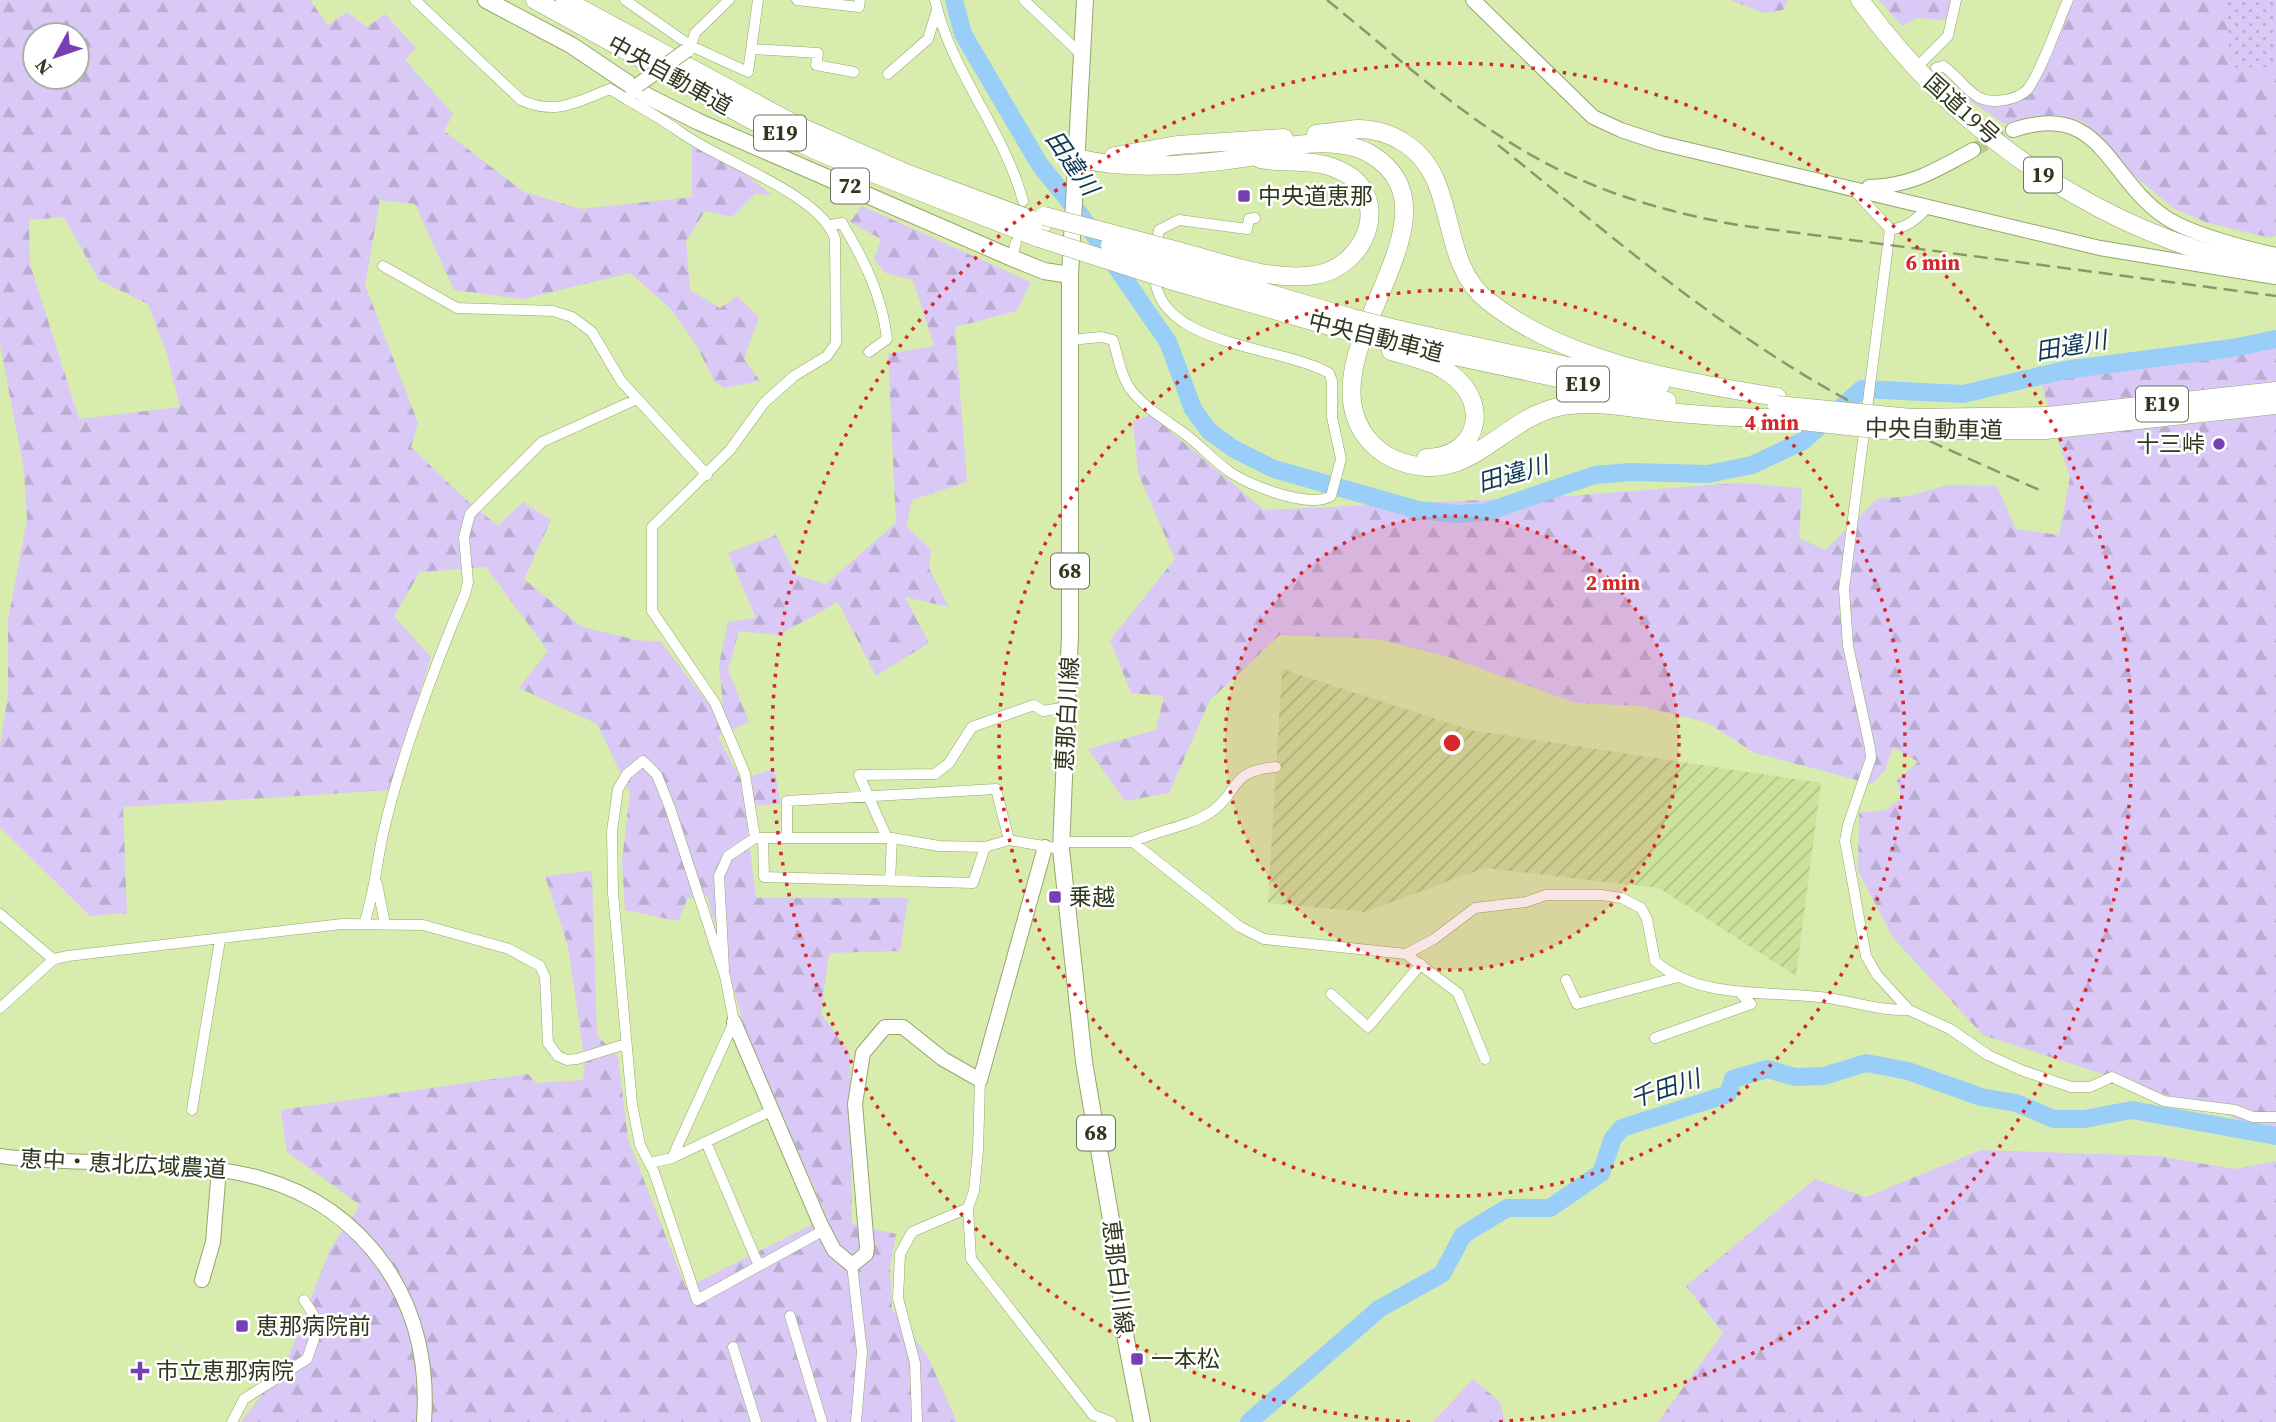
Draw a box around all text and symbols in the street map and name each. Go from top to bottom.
north arrow [21,21,91,91]
street label: 中央自動車道 [602,28,738,122]
text: N [28,53,57,81]
street label: 国道19号 [1917,66,2007,152]
road number: E19 [754,116,806,150]
water label: 田違川 [1038,124,1108,204]
road number: 19 [2024,158,2062,192]
road number: 72 [831,168,869,204]
place label: 中央道恵那 [1258,180,1373,212]
marker: 中央道恵那 [1236,188,1252,204]
text: 6 min [1906,248,1960,277]
street label: 中央自動車道 [1305,305,1447,369]
water label: 田違川 [2033,322,2112,368]
road number: E19 [1557,366,1609,402]
road number: E19 [2136,386,2188,422]
text: 4 min [1745,408,1799,437]
street label: 中央自動車道 [1865,412,2003,446]
place label: 十三峠 [2136,428,2205,460]
marker: 十三峠 [2211,436,2227,452]
water label: 田違川 [1474,447,1555,499]
road number: 68 [1051,554,1089,588]
text: 2 min [1586,568,1640,597]
street label: 恵那白川線 [1048,656,1086,772]
centre of rings [1440,731,1464,755]
place label: 乗越 [1069,881,1115,913]
marker: 乗越 [1047,889,1063,905]
water label: 千田川 [1626,1061,1707,1115]
road number: 68 [1077,1116,1115,1150]
street label: 恵中・恵北広域農道 [19,1143,227,1185]
street label: 恵那白川線 [1095,1218,1141,1336]
place label: 恵那病院前 [256,1310,371,1342]
marker: 恵那病院前 [234,1318,250,1334]
place label: 一本松 [1151,1343,1220,1375]
marker: 一本松 [1129,1351,1145,1367]
place label: 市立恵那病院 [156,1355,294,1387]
marker: 市立恵那病院 [130,1361,150,1381]

